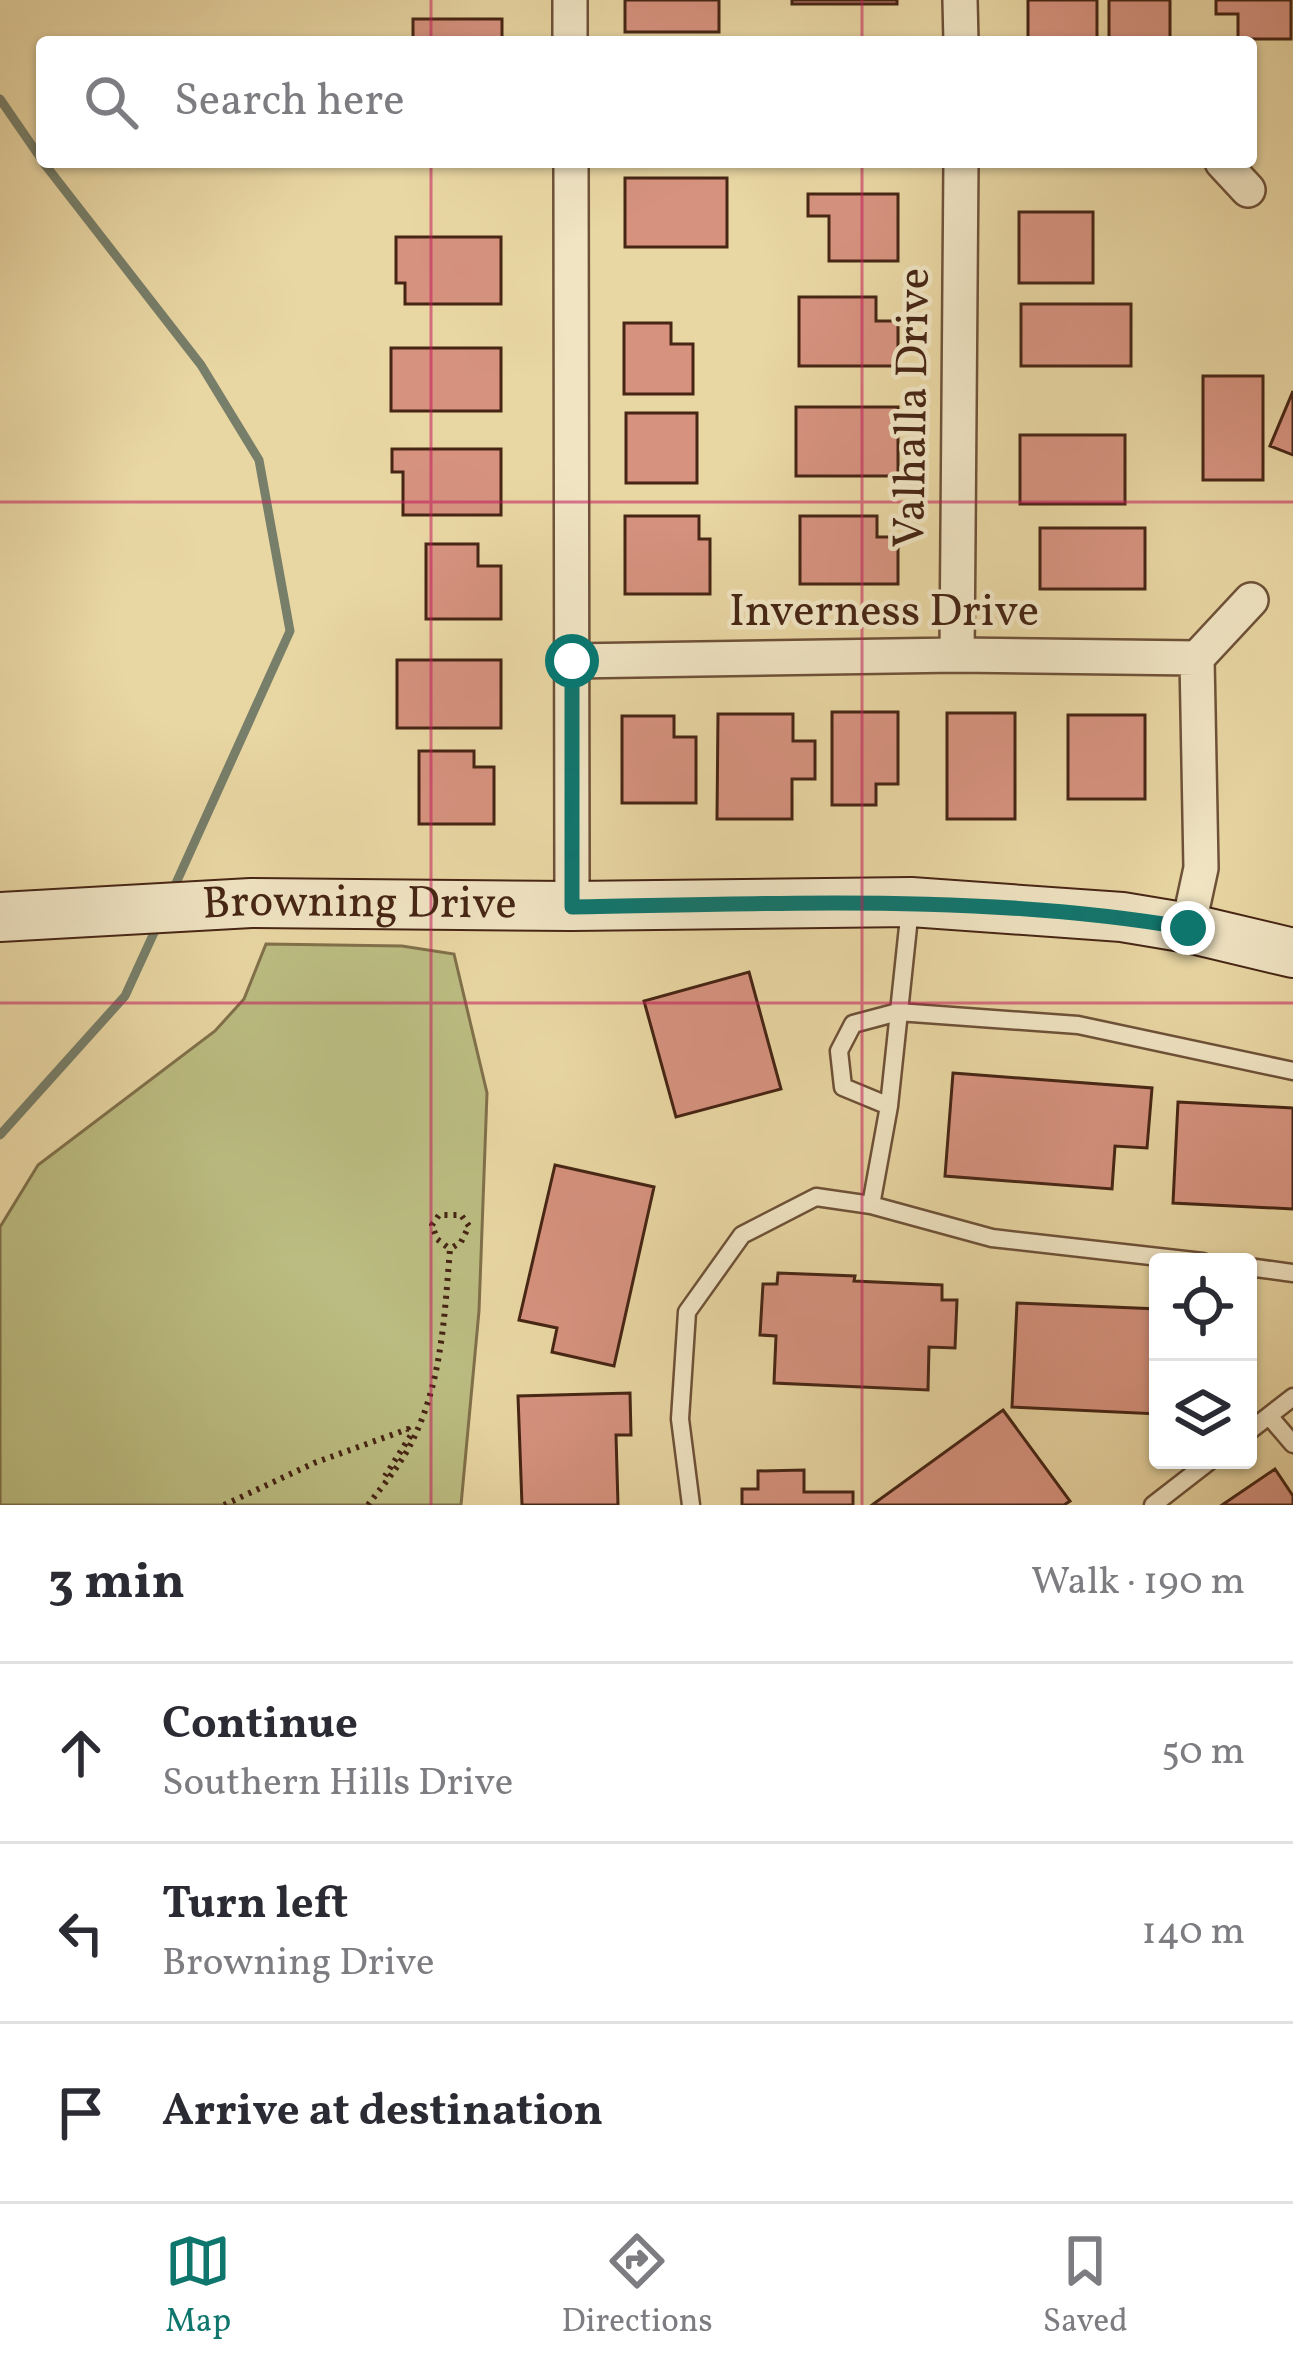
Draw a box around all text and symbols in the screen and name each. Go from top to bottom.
search box [36,36,1257,168]
icon: search [78,69,144,135]
text: Search here [174,71,405,134]
street label: Valhalla Drive [880,267,948,549]
street label: Inverness Drive [729,582,1039,645]
route start [545,634,599,688]
street label: Browning Drive [201,871,517,937]
route end [1161,901,1215,955]
map controls [1149,1253,1257,1469]
button: locate [1149,1253,1257,1361]
button: layers [1149,1361,1257,1469]
text: 3 min [48,1548,185,1619]
text: Walk · 190 m [1031,1556,1245,1610]
text: Continue [162,1694,358,1757]
icon: ahead [48,1720,114,1786]
text: 50 m [1161,1726,1245,1780]
text: Southern Hills Drive [162,1757,513,1811]
text: Turn left [162,1874,348,1937]
icon: left [48,1900,114,1966]
text: 140 m [1142,1906,1245,1960]
text: Browning Drive [162,1937,434,1991]
icon: arrive [48,2080,114,2146]
text: Arrive at destination [162,2081,603,2144]
tab: Map [165,2228,231,2346]
tab: Directions [561,2228,713,2346]
tab: Saved [1043,2228,1128,2346]

